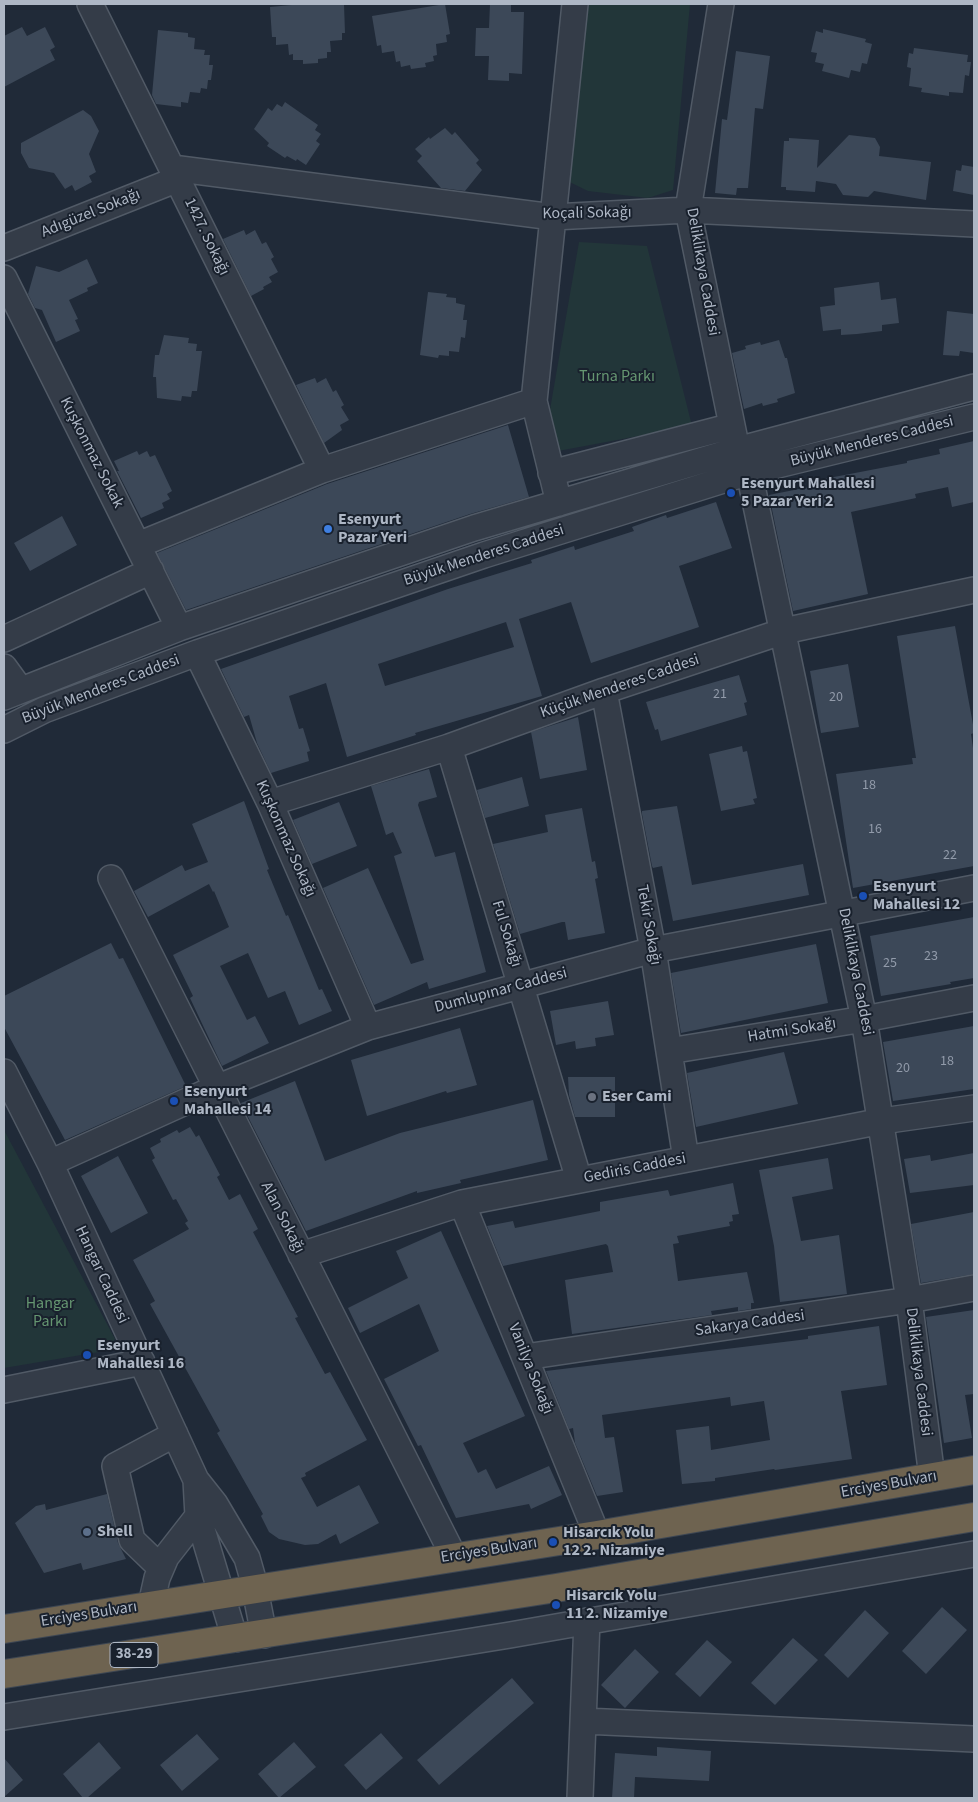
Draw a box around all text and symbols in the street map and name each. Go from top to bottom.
street label: Adıgüzel Sokağı [39,185,143,243]
street label: 1427. Sokağı [179,195,233,279]
street label: Koçali Sokağı [542,204,632,224]
street label: Deliklikaya Caddesi [681,207,723,337]
park label: Turna Parkı [579,367,655,387]
street label: Kuşkonmaz Sokak [55,394,127,512]
street label: Büyük Menderes Caddesi [789,412,955,472]
place label: Esenyurt Mahallesi 5 Pazar Yeri 2 [741,474,875,512]
marker: Esenyurt Mahallesi 5 Pazar Yeri 2 [725,487,737,499]
place label: Esenyurt Pazar Yeri [338,510,407,548]
street label: Büyük Menderes Caddesi [401,521,567,591]
marker: Esenyurt Pazar Yeri [322,523,334,535]
street label: Büyük Menderes Caddesi [19,651,183,729]
street label: Küçük Menderes Caddesi [538,651,702,723]
house number: 21 [713,687,727,703]
house number: 20 [829,690,843,706]
street label: Kuşkonmaz Sokağı [251,778,319,900]
house number: 18 [862,778,876,794]
house number: 16 [868,822,882,838]
house number: 22 [943,848,957,864]
place label: Esenyurt Mahallesi 12 [873,877,960,915]
street label: Tekir Sokağı [632,883,664,967]
marker: Esenyurt Mahallesi 12 [857,890,869,902]
street label: Ful Sokağı [487,898,525,970]
street label: Deliklikaya Caddesi [833,907,877,1037]
house number: 23 [924,949,938,965]
house number: 25 [883,956,897,972]
street label: Dumlupınar Caddesi [433,964,569,1018]
street label: Hatmi Sokağı [746,1015,838,1047]
house number: 18 [940,1054,954,1070]
house number: 20 [896,1061,910,1077]
place label: Esenyurt Mahallesi 14 [184,1082,271,1120]
place label: Eser Cami [602,1087,672,1107]
marker: Eser Cami [586,1091,598,1103]
marker: Esenyurt Mahallesi 14 [168,1095,180,1107]
street label: Gediris Caddesi [582,1150,688,1188]
street label: Alan Sokağı [256,1179,308,1257]
street label: Hangar Caddesi [70,1223,132,1327]
park label: Hangar Parkı [26,1294,74,1332]
street label: Sakarya Caddesi [694,1307,806,1341]
street label: Deliklikaya Caddesi [901,1307,935,1437]
street label: Vanilya Sokağı [503,1321,557,1417]
place label: Esenyurt Mahallesi 16 [97,1336,184,1374]
marker: Esenyurt Mahallesi 16 [81,1349,93,1361]
street label: Erciyes Bulvarı [839,1467,939,1503]
place label: Shell [97,1522,132,1542]
place label: Hisarcık Yolu 12 2. Nizamiye [563,1523,665,1561]
marker: Shell [81,1526,93,1538]
street label: Erciyes Bulvarı [439,1534,539,1568]
marker: Hisarcık Yolu 12 2. Nizamiye [547,1536,559,1548]
place label: Hisarcık Yolu 11 2. Nizamiye [566,1586,668,1624]
street label: Erciyes Bulvarı [39,1598,139,1632]
marker: Hisarcık Yolu 11 2. Nizamiye [550,1599,562,1611]
road number: 38-29 [110,1642,158,1668]

